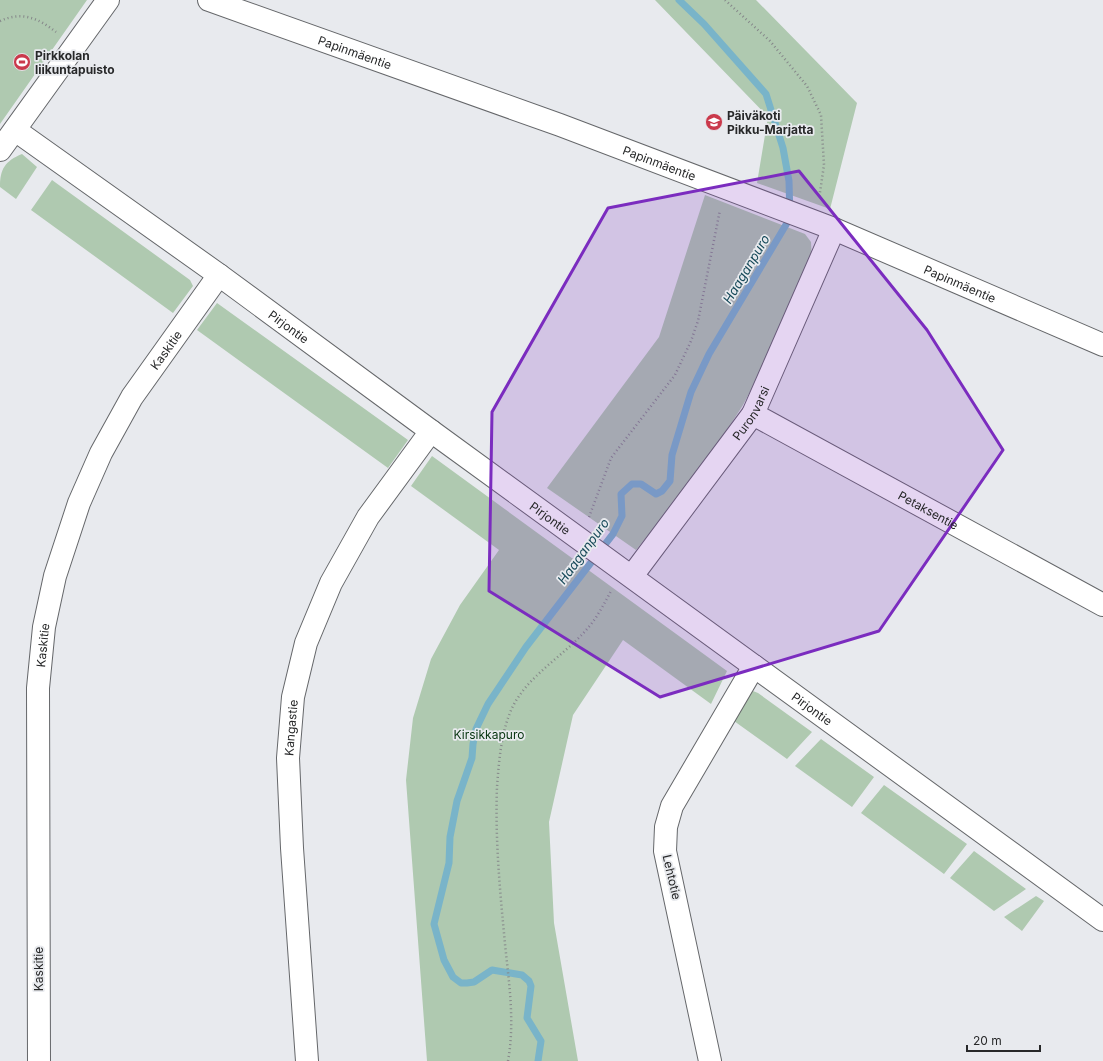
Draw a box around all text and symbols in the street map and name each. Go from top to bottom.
street label: Papinmäentie [316,32,394,72]
place label: Pirkkolan liikuntapuisto [35,48,115,77]
sports icon: Pirkkolan liikuntapuisto [12,52,32,72]
place label: Päiväkoti Pikku-Marjatta [727,108,813,137]
school or university icon: Päiväkoti Pikku-Marjatta [704,112,724,132]
street label: Papinmäentie [621,142,698,183]
water label: Haaganpuro [719,232,773,306]
street label: Papinmäentie [922,261,998,306]
street label: Pirjontie [266,307,312,346]
street label: Kaskitie [147,327,185,372]
street label: Puronvarsi [729,383,772,443]
street label: Petaksentie [896,487,961,532]
street label: Pirjontie [527,498,573,537]
water label: Haaganpuro [554,515,612,587]
street label: Kaskitie [33,622,52,668]
street label: Pirjontie [789,689,835,728]
street label: Kangastie [281,699,300,756]
park label: Kirsikkapuro [454,727,524,742]
street label: Lehtotie [660,853,684,901]
street label: Kaskitie [31,947,46,991]
scale bar [967,1027,1040,1053]
text: 20 m [973,1033,1002,1048]

